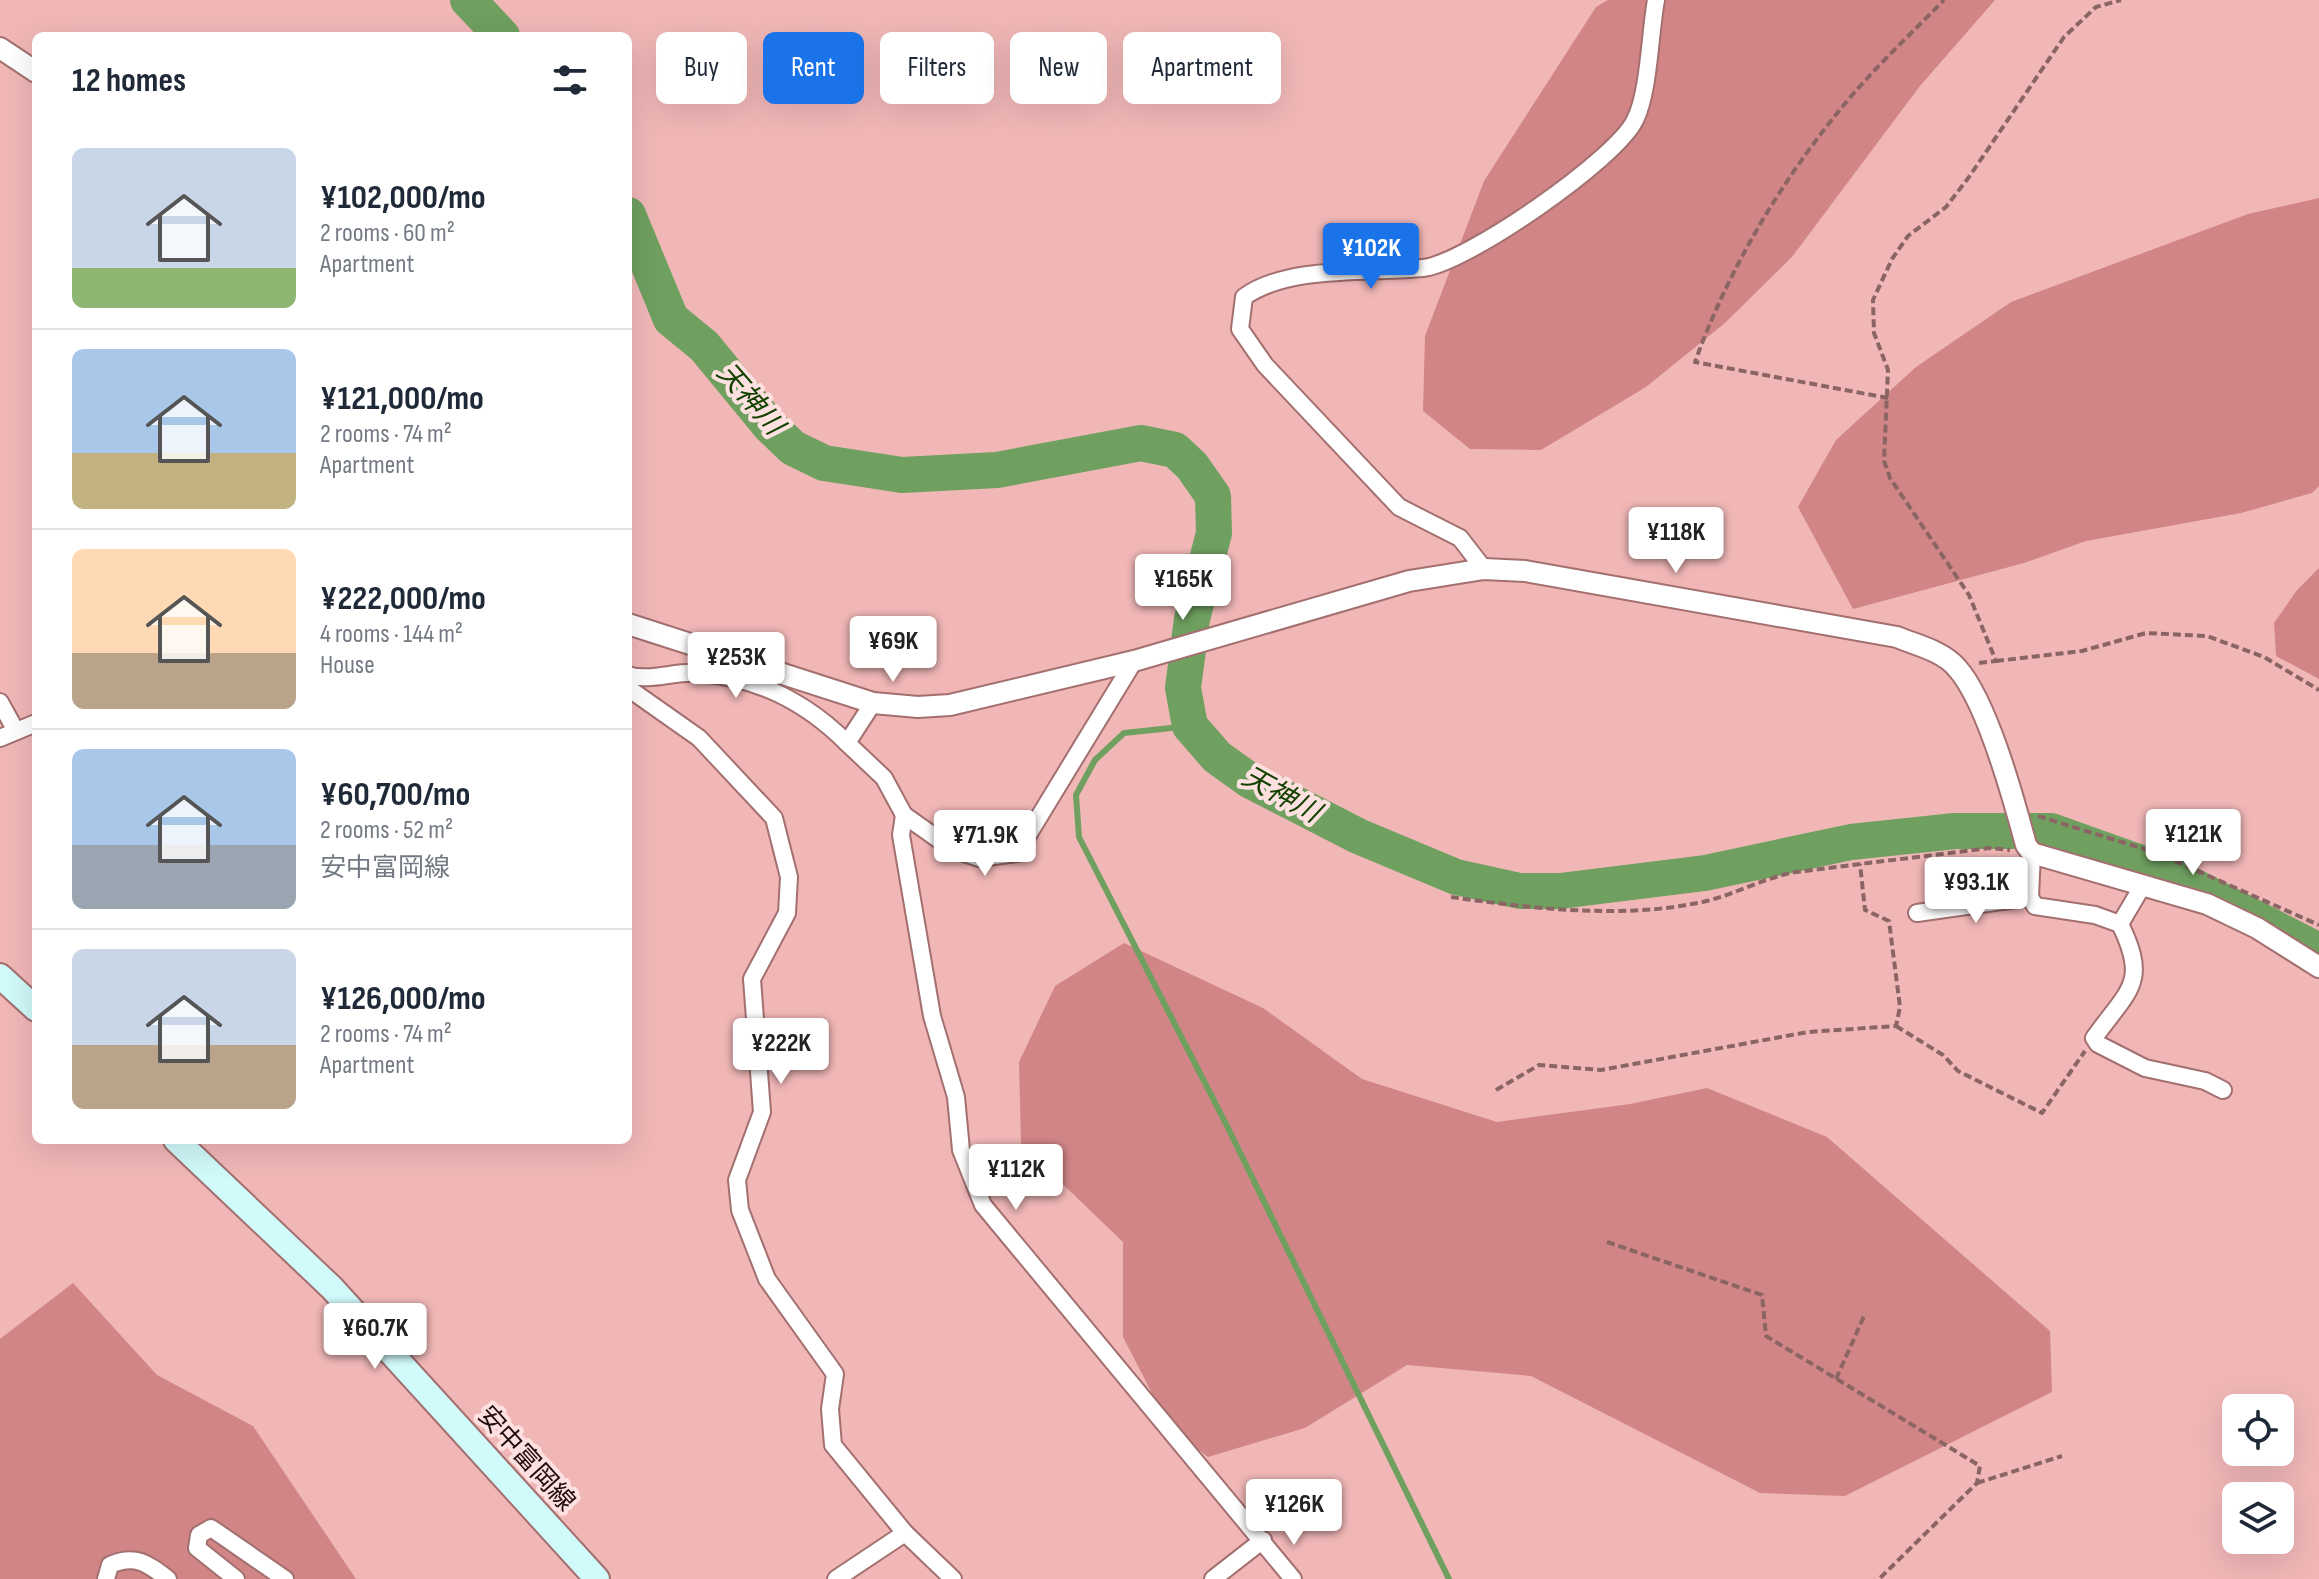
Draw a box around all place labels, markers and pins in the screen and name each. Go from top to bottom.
pin: ¥102K [1315,223,1427,291]
pin: ¥118K [1620,507,1732,575]
pin: ¥165K [1127,554,1239,622]
pin: ¥69K [846,616,940,684]
pin: ¥253K [680,632,792,700]
pin: ¥121K [2137,809,2249,877]
pin: ¥71.9K [920,810,1050,878]
pin: ¥93.1K [1911,857,2041,925]
pin: ¥222K [725,1018,837,1086]
pin: ¥112K [960,1144,1072,1212]
pin: ¥60.7K [310,1303,440,1371]
pin: ¥126K [1238,1479,1350,1547]

